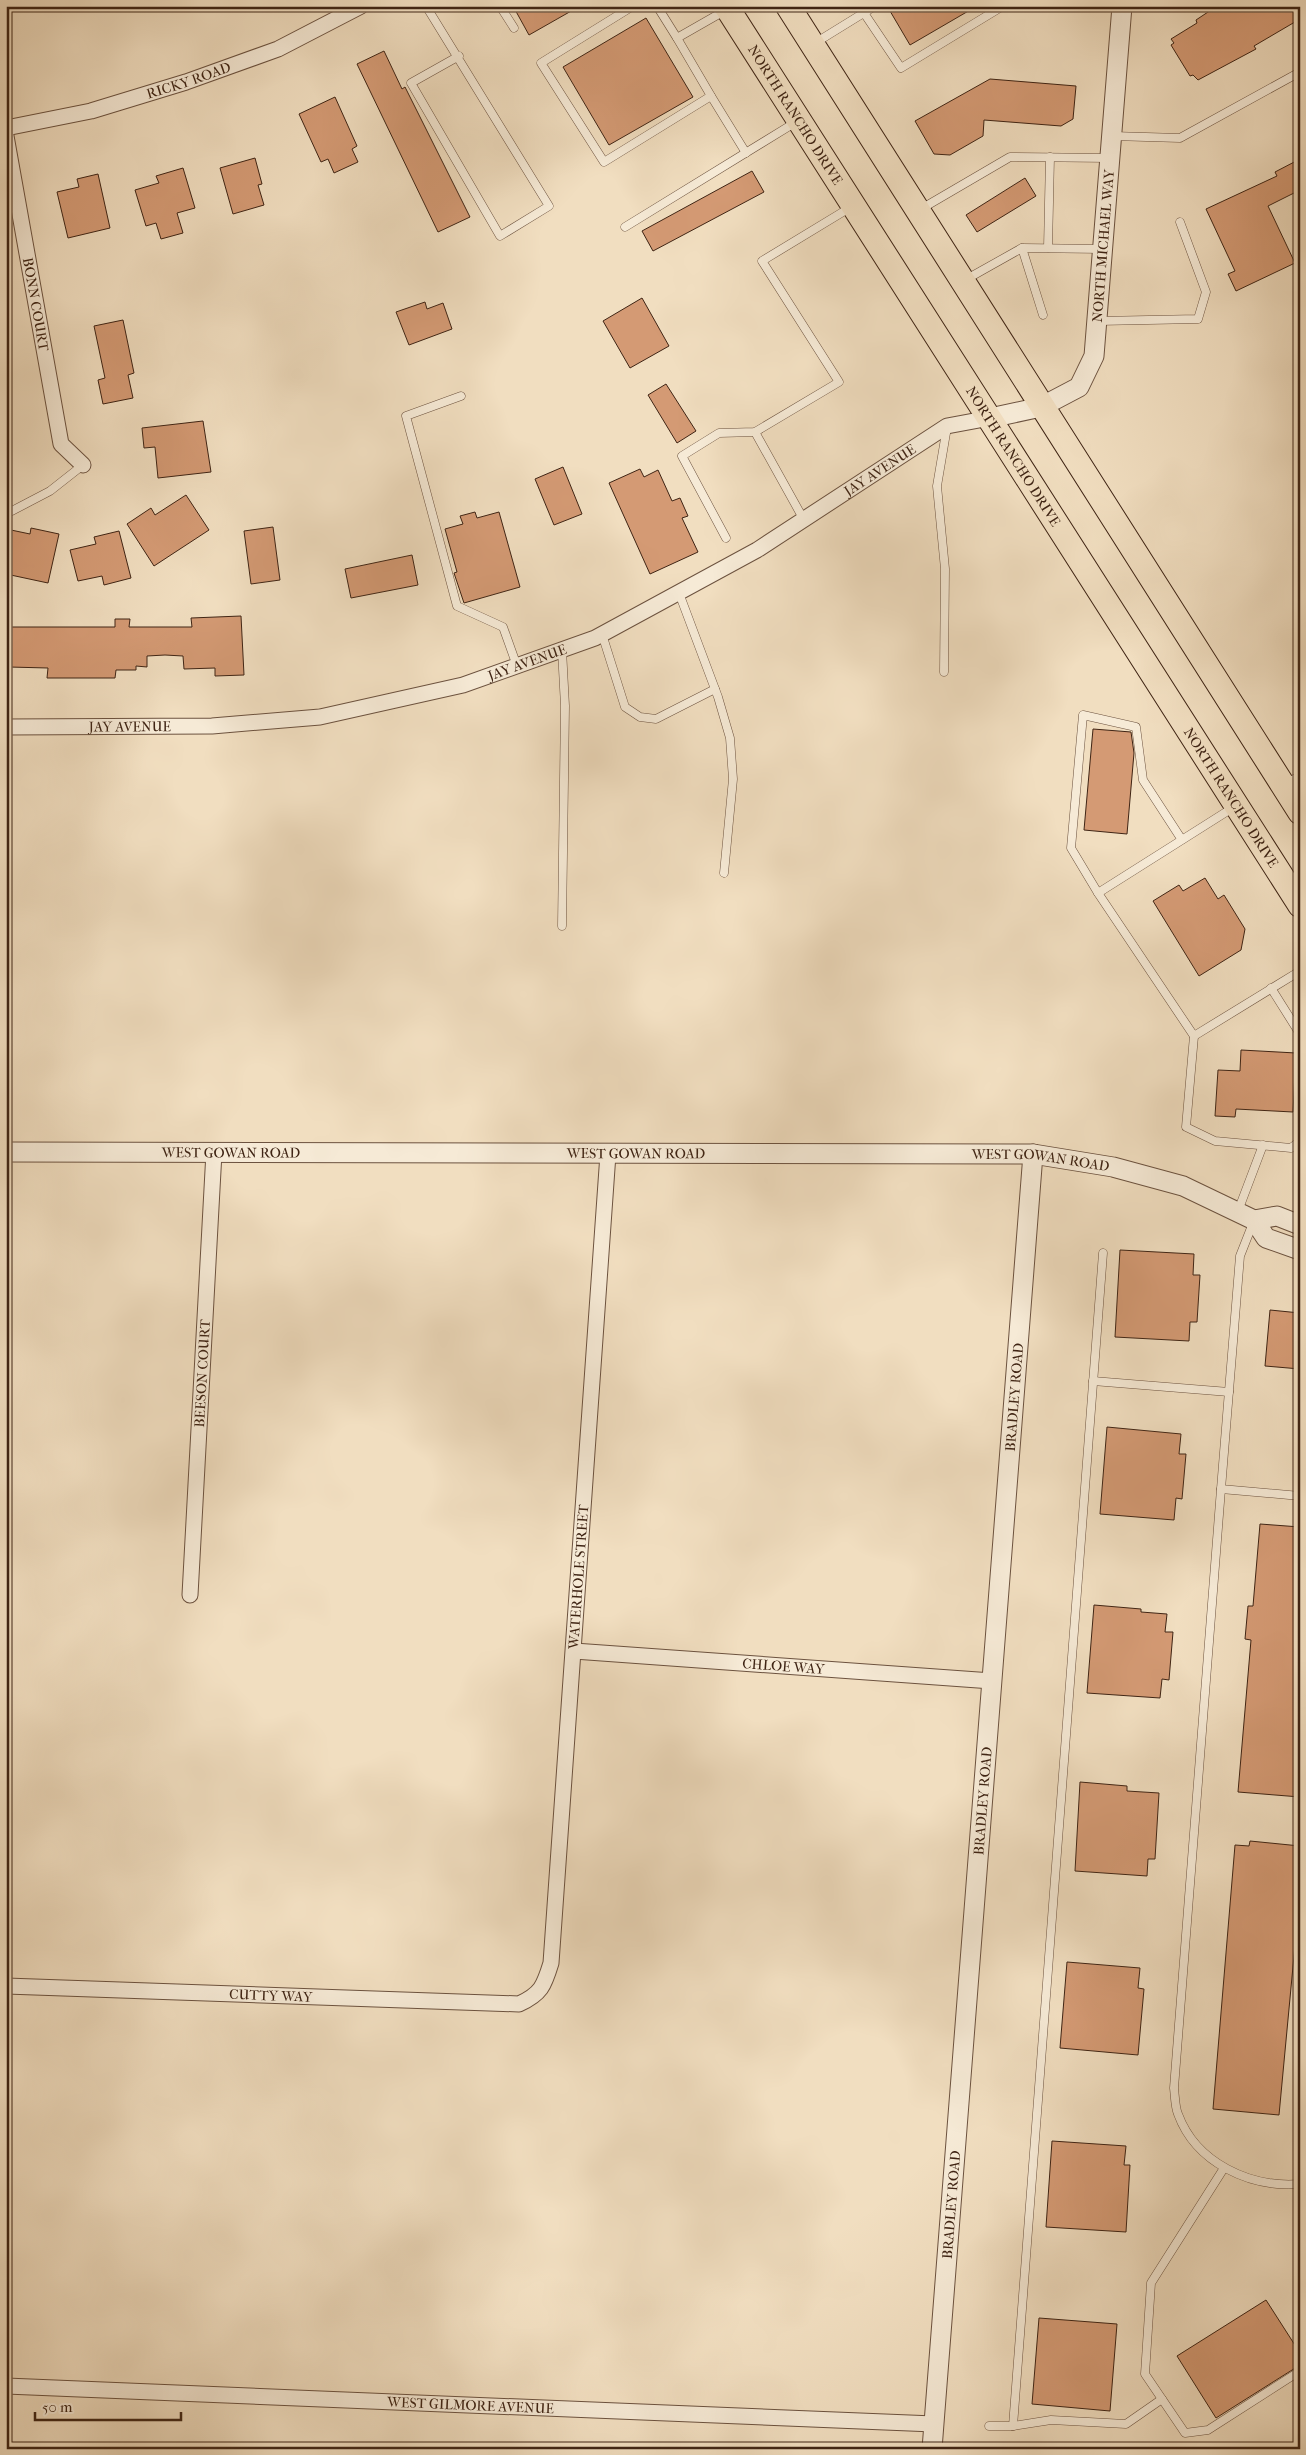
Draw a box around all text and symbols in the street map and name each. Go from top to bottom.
street label: NORTH RANCHO DRIVE [744,42,847,188]
street label: RICKY ROAD [144,58,233,102]
street label: NORTH MICHAEL WAY [1088,168,1117,323]
street label: BONN COURT [19,256,53,353]
street label: NORTH RANCHO DRIVE [962,383,1065,530]
street label: JAY AVENUE [840,440,919,500]
street label: JAY AVENUE [485,640,569,684]
street label: JAY AVENUE [88,718,172,735]
street label: NORTH RANCHO DRIVE [1180,724,1283,871]
street label: WEST GOWAN ROAD [161,1144,301,1161]
street label: WEST GOWAN ROAD [566,1145,706,1162]
street label: WEST GOWAN ROAD [971,1145,1111,1175]
street label: BEESON COURT [191,1318,213,1428]
street label: BRADLEY ROAD [1001,1342,1027,1452]
street label: WATERHOLE STREET [565,1503,592,1651]
street label: CHLOE WAY [742,1655,826,1677]
street label: BRADLEY ROAD [970,1746,995,1856]
street label: CUTTY WAY [229,1985,313,2005]
street label: BRADLEY ROAD [938,2150,964,2260]
scale bar [35,2390,181,2422]
street label: WEST GILMORE AVENUE [386,2393,555,2417]
text: 50 m [42,2398,73,2416]

